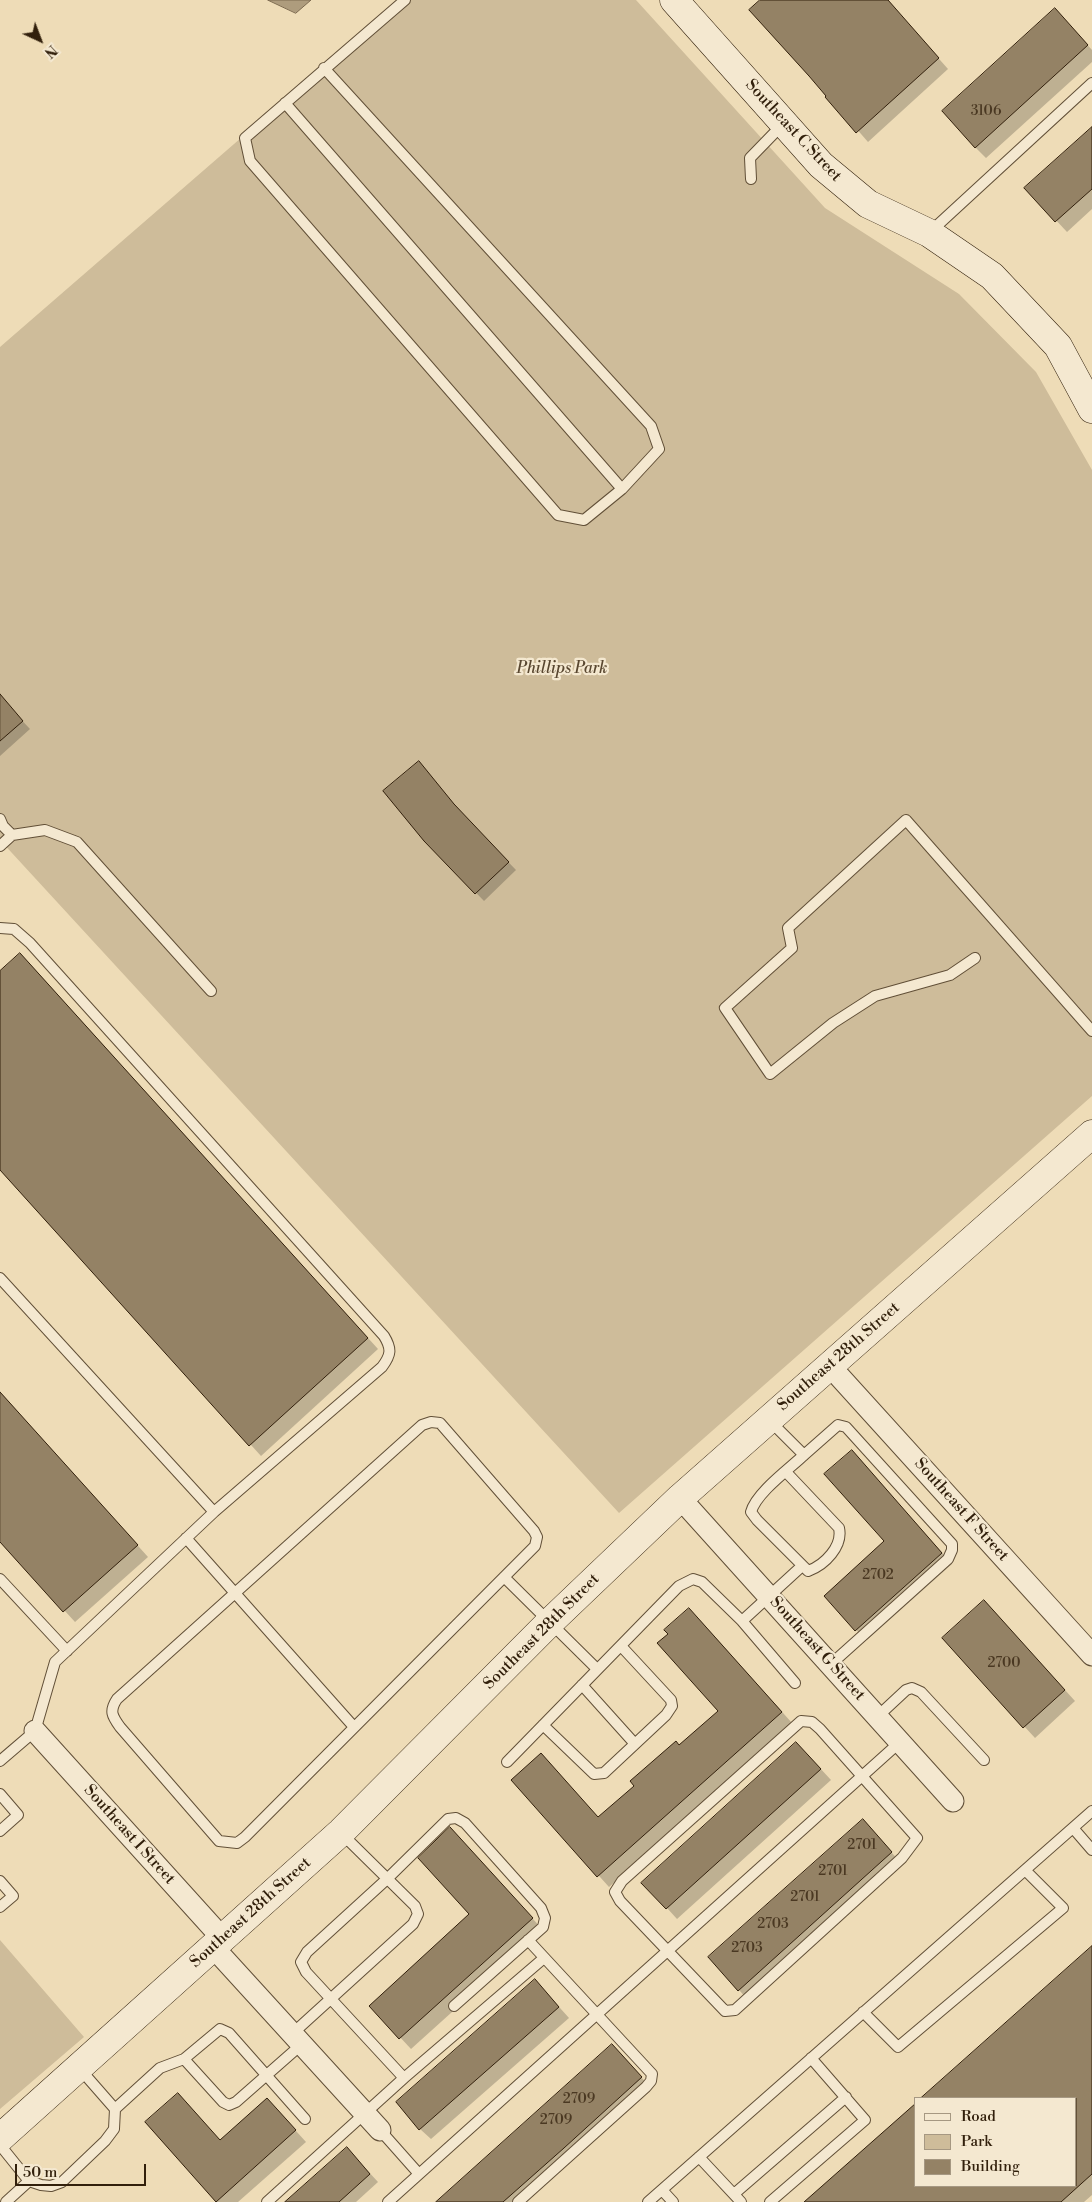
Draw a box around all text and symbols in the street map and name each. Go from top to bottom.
north arrow [15,15,65,65]
text: N [40,41,60,61]
street label: Southeast C Street [741,76,845,186]
house number: 3106 [971,104,1001,120]
park label: Phillips Park [517,659,607,679]
street label: Southeast 28th Street [774,1299,904,1415]
street label: Southeast F Street [910,1454,1012,1566]
house number: 2702 [862,1568,894,1584]
street label: Southeast 28th Street [480,1570,604,1694]
street label: Southeast G Street [765,1593,869,1705]
house number: 2700 [987,1656,1021,1672]
street label: Southeast I Street [79,1781,179,1889]
house number: 2701 [847,1838,877,1854]
street label: Southeast 28th Street [187,1854,315,1972]
house number: 2701 [818,1864,848,1880]
house number: 2701 [790,1890,820,1906]
house number: 2703 [757,1917,789,1933]
house number: 2703 [731,1941,763,1957]
house number: 2709 [563,2092,595,2108]
legend [914,2097,1077,2187]
text: Road [961,2107,996,2126]
house number: 2709 [540,2113,572,2129]
text: Park [961,2132,992,2151]
scale bar [18,2154,149,2186]
text: Building [961,2157,1020,2176]
text: 50 m [23,2163,57,2182]

